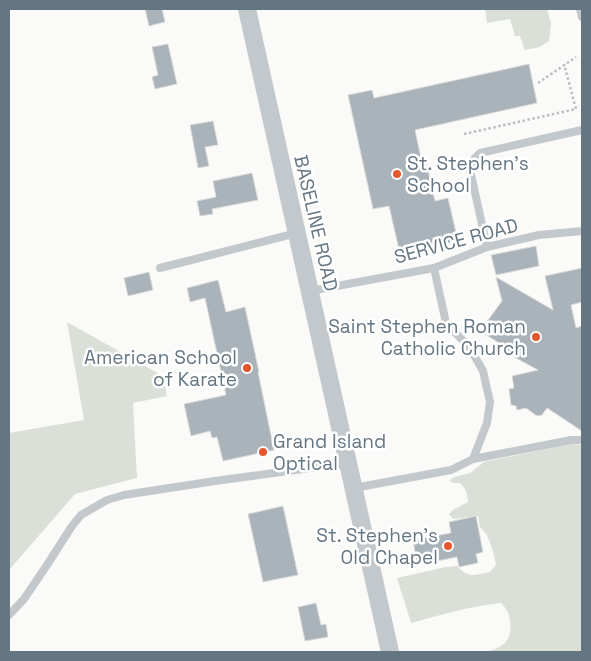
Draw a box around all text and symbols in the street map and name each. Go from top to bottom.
place label: St. Stephen's School [407,151,529,198]
street label: BASELINE ROAD [288,152,344,294]
marker: St. Stephen's School [391,168,403,180]
street label: SERVICE ROAD [391,212,521,270]
place label: Saint Stephen Roman Catholic Church [328,314,526,361]
marker: Saint Stephen Roman Catholic Church [530,331,542,343]
place label: American School of Karate [84,345,237,392]
marker: American School of Karate [241,362,253,374]
place label: Grand Island Optical [273,429,386,476]
marker: Grand Island Optical [257,446,269,458]
place label: St. Stephen's Old Chapel [316,523,438,570]
marker: St. Stephen's Old Chapel [442,540,454,552]

